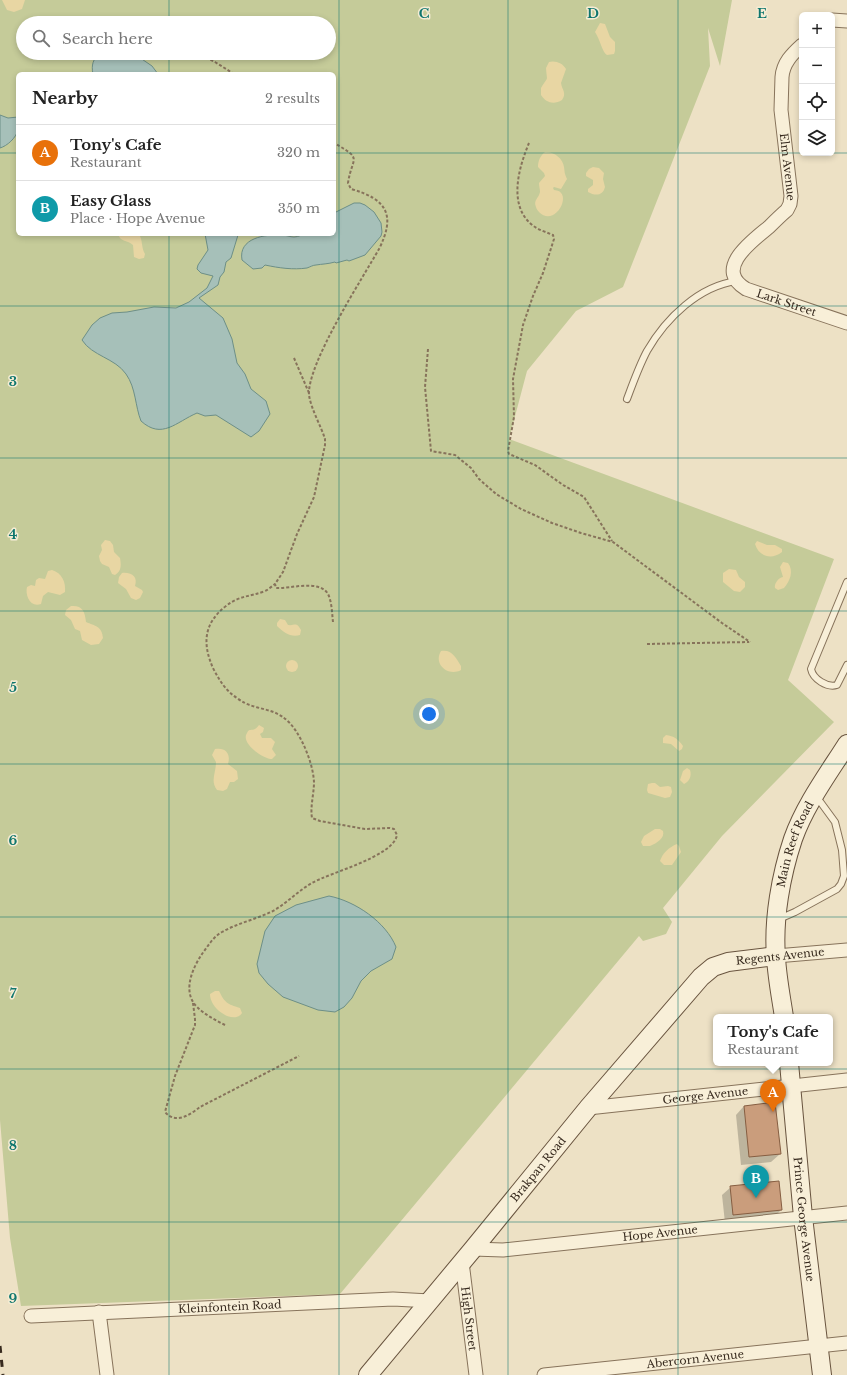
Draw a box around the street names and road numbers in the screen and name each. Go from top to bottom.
street label: Elm Avenue [777,132,798,202]
street label: Lark Street [755,286,819,319]
street label: Main Reef Road [774,798,817,889]
street label: Regents Avenue [735,944,825,968]
street label: George Avenue [662,1084,749,1107]
street label: Brakpan Road [507,1133,569,1205]
street label: Prince George Avenue [791,1156,818,1282]
street label: Hope Avenue [622,1222,698,1244]
street label: High Street [458,1286,480,1352]
street label: Kleinfontein Road [178,1297,282,1316]
street label: Abercorn Avenue [645,1347,745,1371]

